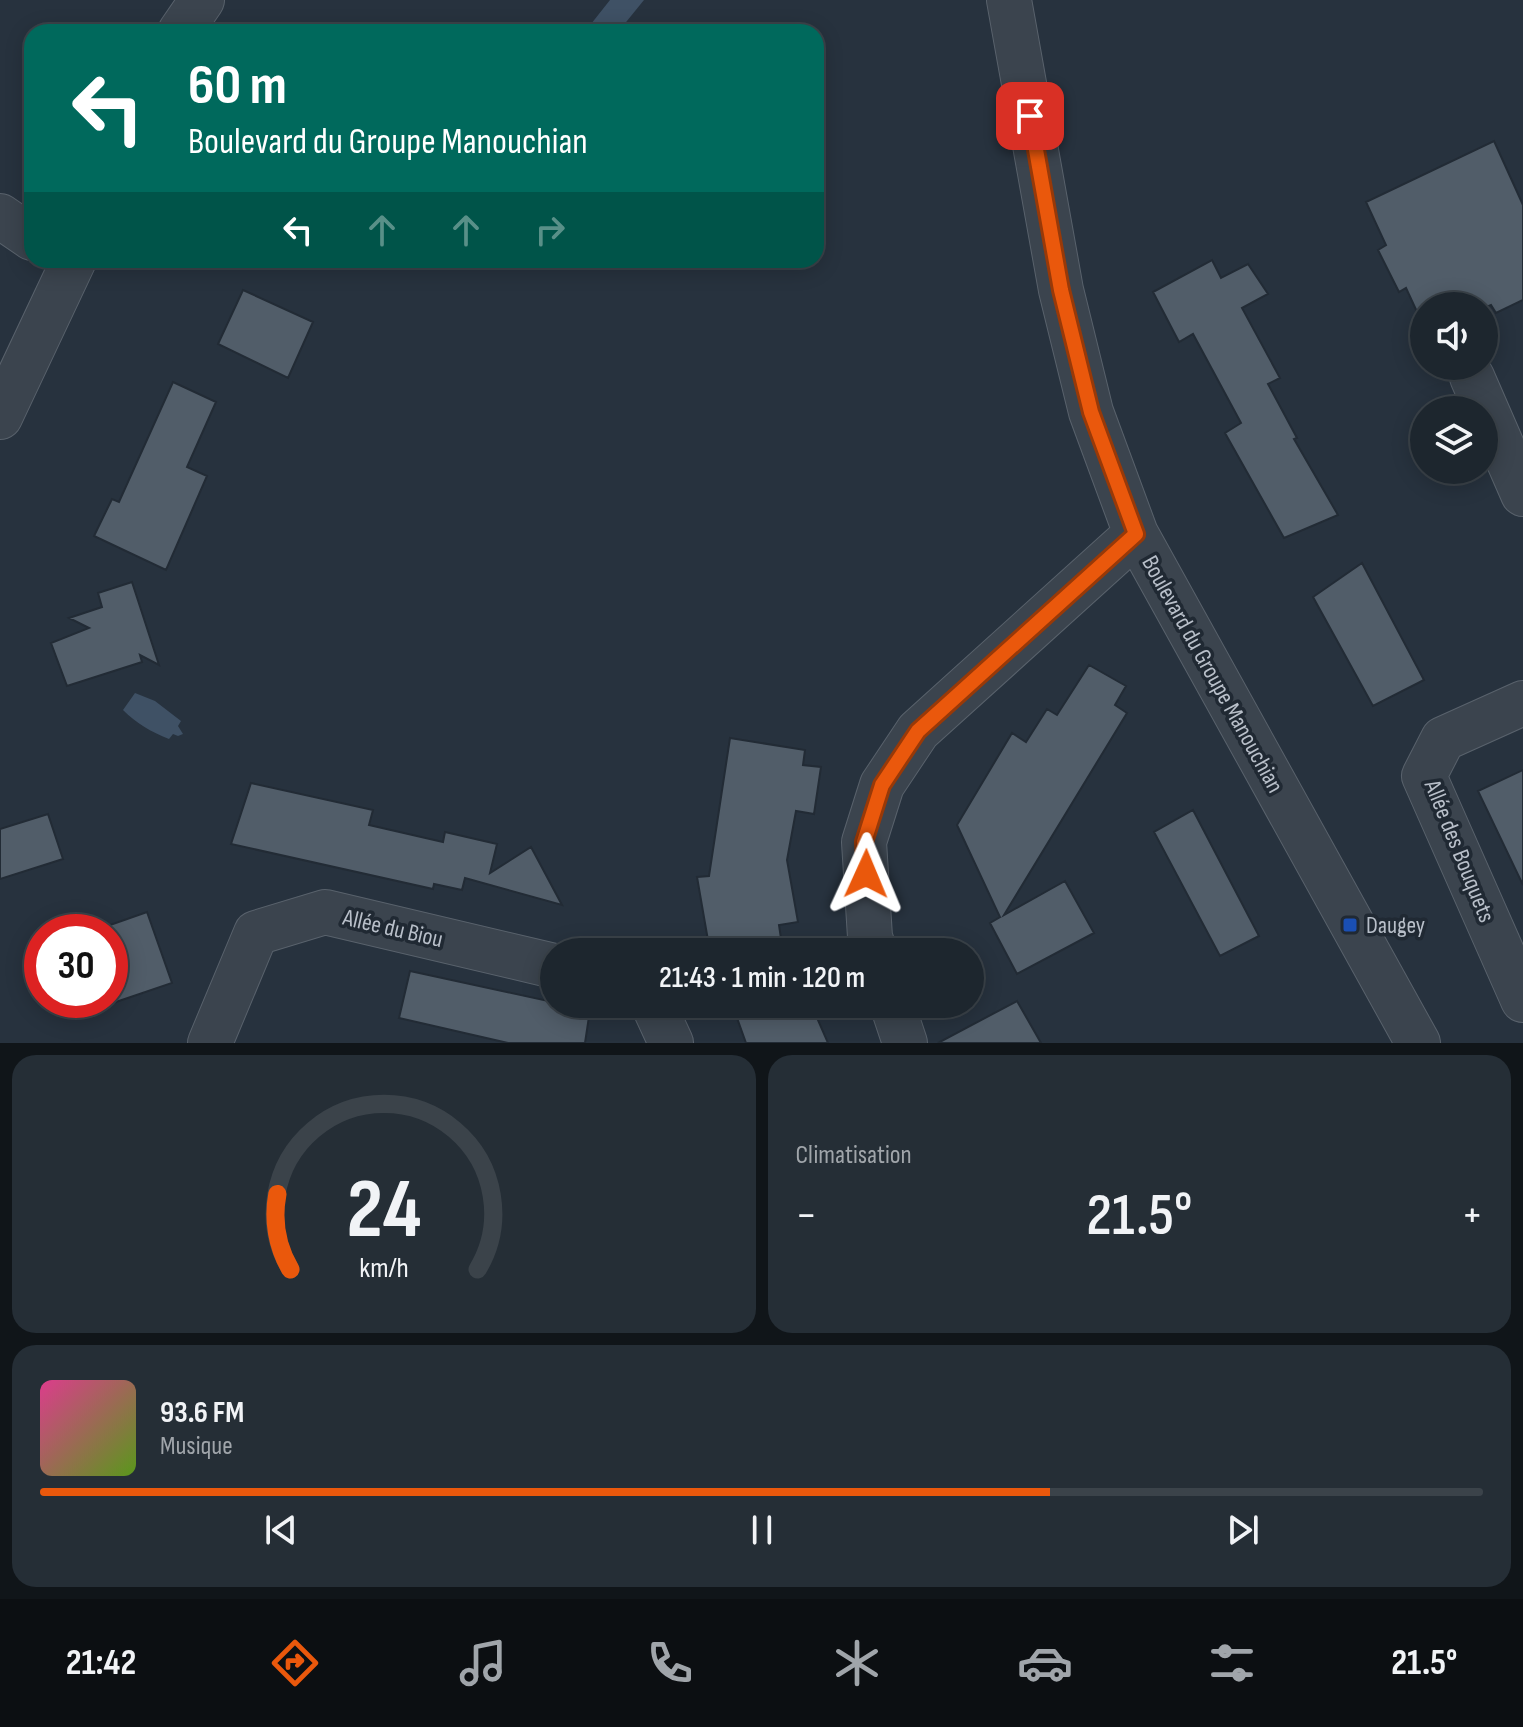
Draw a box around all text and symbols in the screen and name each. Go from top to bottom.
text: 60 m [188,53,287,120]
icon: left [56,56,160,160]
pin [996,82,1064,150]
icon: arrive [1008,94,1052,138]
text: Boulevard du Groupe Manouchian [188,121,588,164]
icon: left [276,208,320,252]
icon: ahead [360,208,404,252]
icon: ahead [444,208,488,252]
icon: right [528,208,572,252]
map controls [1410,292,1498,484]
button: sound [1410,292,1498,380]
button: layers [1410,396,1498,484]
street label: Boulevard du Groupe Manouchian [1135,551,1290,798]
street label: Allée des Bouquets [1417,775,1501,927]
position arrow [824,832,908,916]
street label: Allée du Biou [339,903,446,954]
place label: Daugey [1366,911,1425,940]
speed limit sign: 30 [24,914,128,1018]
marker: Daugey [1341,916,1359,934]
text: 21:43 · 1 min · 120 m [659,960,865,996]
text: Climatisation [796,1140,912,1171]
text: 24 [346,1161,421,1261]
text: 21.5° [1086,1180,1192,1252]
text: − [796,1189,817,1242]
text: + [1461,1189,1483,1242]
text: km/h [359,1251,408,1286]
text: 93.6 FM [160,1395,244,1431]
text: Musique [160,1431,233,1462]
icon: previous [259,1508,303,1552]
icon: pause [740,1508,784,1552]
icon: next [1221,1508,1265,1552]
icon: directions [267,1635,323,1691]
icon: music [455,1635,511,1691]
icon: phone [642,1635,698,1691]
icon: climate [829,1635,885,1691]
icon: car [1017,1635,1073,1691]
icon: filters [1204,1635,1260,1691]
text: 21:42 [66,1642,136,1685]
text: 21.5° [1391,1642,1457,1685]

